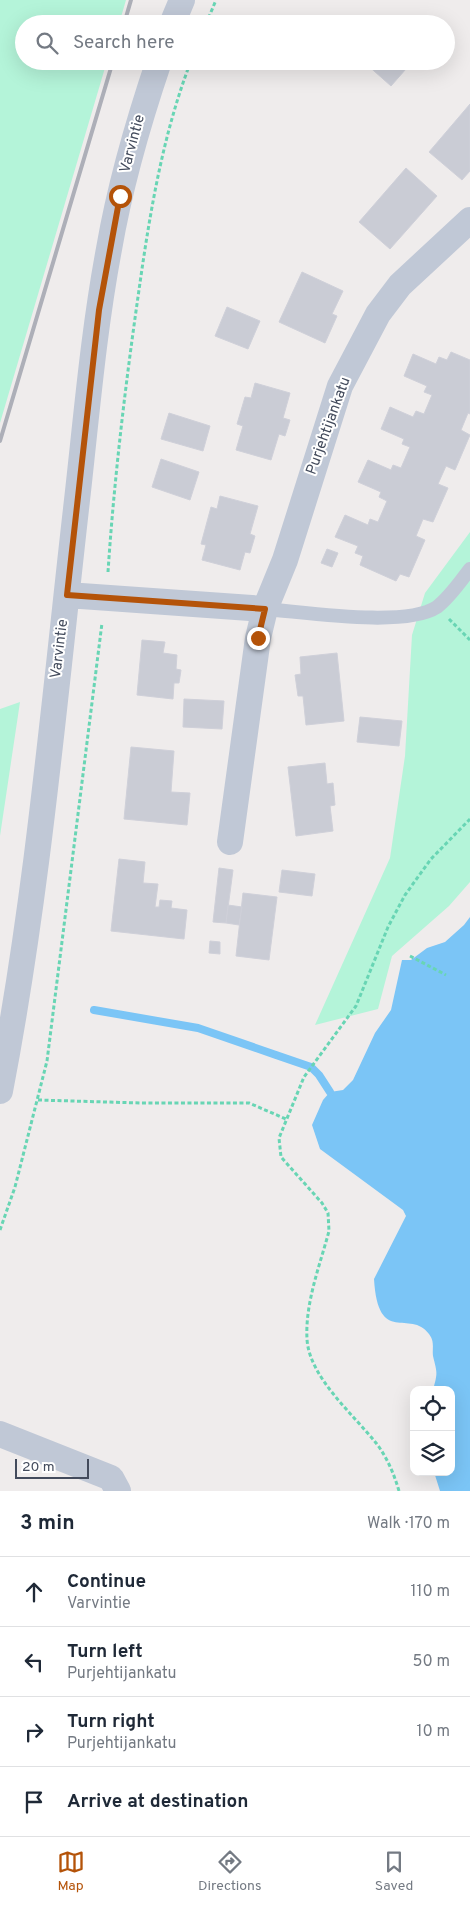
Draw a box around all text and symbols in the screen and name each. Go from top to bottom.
search box [15,15,455,70]
icon: search [33,29,61,57]
text: Search here [73,31,175,55]
street label: Varvintie [116,113,150,175]
route start [109,185,132,208]
street label: Purjehtijankatu [303,375,355,477]
street label: Varvintie [47,618,73,680]
route end [247,627,270,650]
map controls [410,1386,455,1476]
button: locate [410,1386,455,1431]
button: layers [410,1431,455,1476]
scale bar [15,1456,89,1479]
text: 20 m [22,1459,55,1476]
text: 3 min [20,1510,75,1537]
text: Walk · 170 m [367,1514,450,1534]
text: Continue [67,1570,146,1594]
icon: ahead [20,1578,48,1606]
text: 110 m [410,1582,450,1602]
text: Varvintie [67,1594,131,1614]
text: Turn left [67,1640,143,1664]
icon: left [20,1648,48,1676]
text: 50 m [413,1652,450,1672]
text: Purjehtijankatu [67,1664,176,1684]
text: Turn right [67,1710,155,1734]
icon: right [20,1718,48,1746]
text: 10 m [416,1722,450,1742]
text: Purjehtijankatu [67,1734,176,1754]
icon: arrive [20,1788,48,1816]
text: Arrive at destination [67,1790,248,1814]
tab: Map [57,1848,85,1895]
tab: Directions [198,1848,262,1895]
tab: Saved [375,1848,413,1895]

